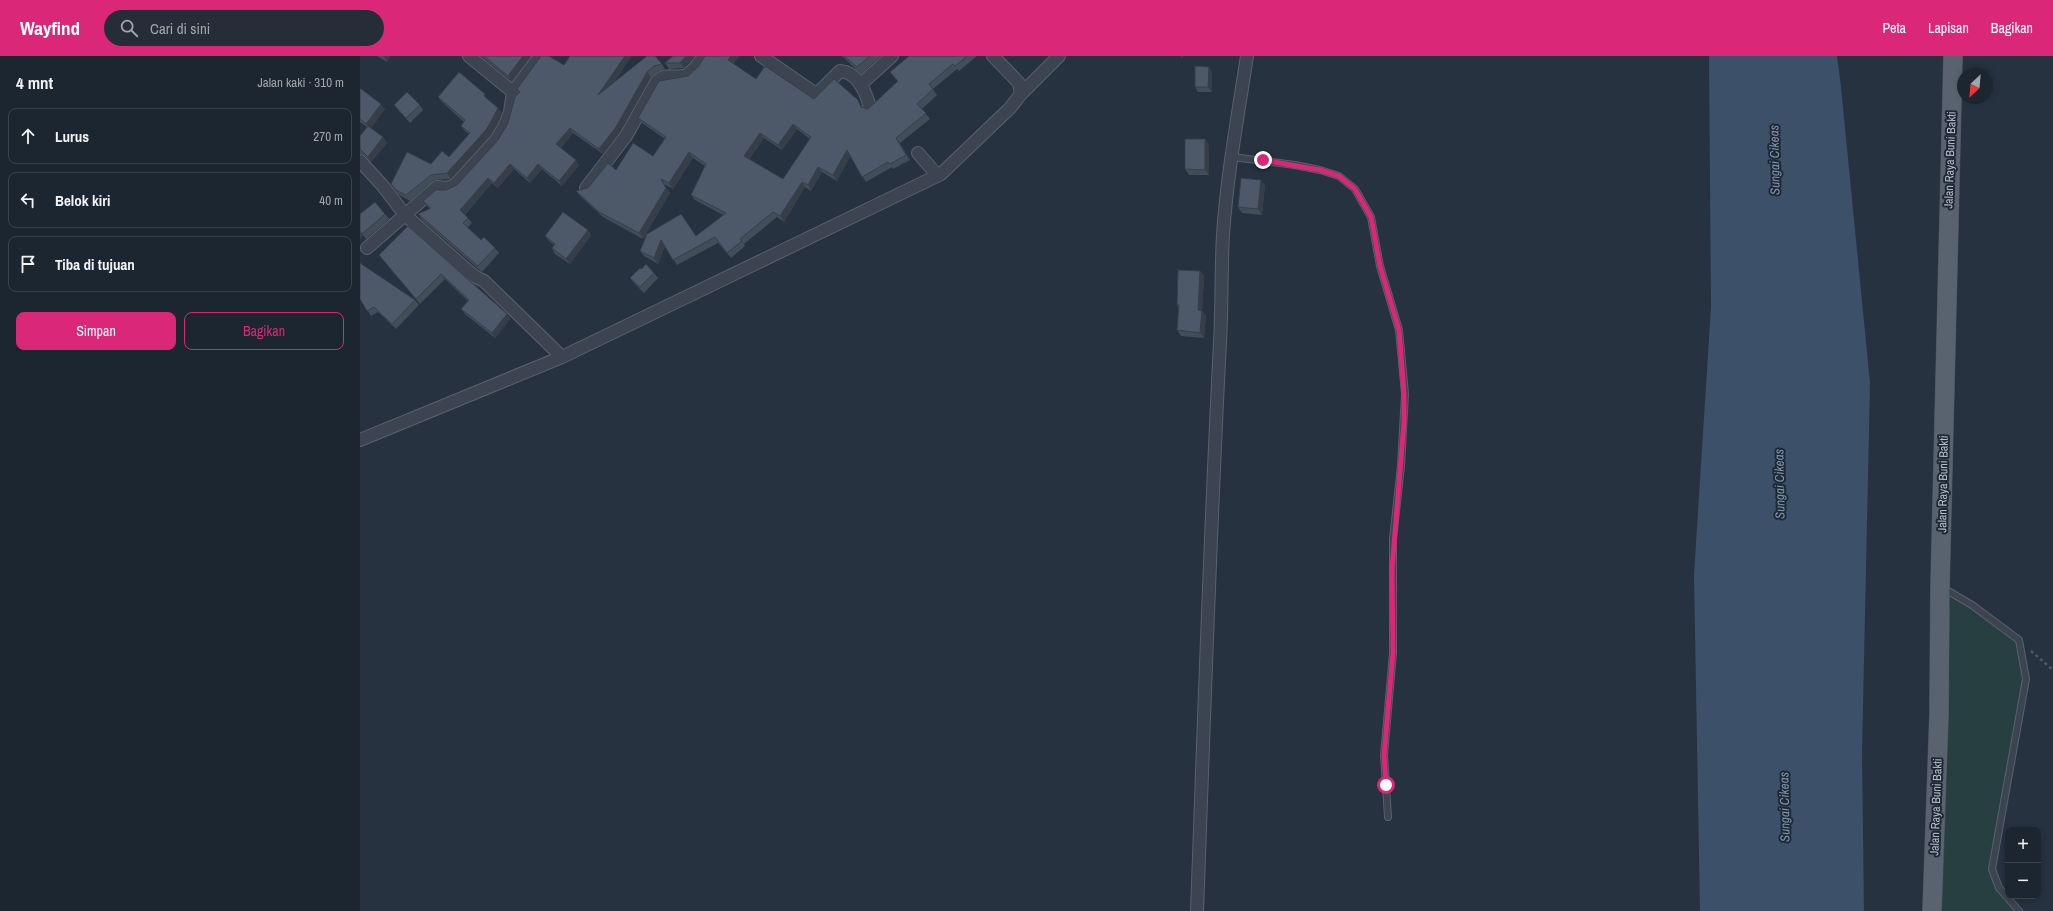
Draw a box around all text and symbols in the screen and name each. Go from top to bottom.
search box [104,10,384,46]
text: Wayfind [20,15,80,41]
icon: search [118,17,140,39]
text: Cari di sini [150,18,210,39]
text: Peta [1882,19,1906,37]
text: Lapisan [1928,19,1969,37]
text: Bagikan [1991,19,2033,37]
north arrow [1957,68,1993,104]
text: 4 mnt [16,71,53,94]
text: Jalan kaki · 310 m [257,74,344,91]
street label: Jalan Raya Buni Bakti [1940,111,1960,209]
icon: ahead [17,125,39,147]
water label: Sungai Cikeas [1765,125,1784,195]
text: Lurus [55,126,89,147]
text: 270 m [313,128,343,145]
route end [1254,151,1272,169]
icon: left [17,189,39,211]
text: Belok kiri [55,190,110,211]
text: 40 m [319,192,343,209]
icon: arrive [17,253,39,275]
text: Tiba di tujuan [55,254,135,275]
button: Simpan [16,312,176,350]
button: Bagikan [184,312,344,350]
street label: Jalan Raya Buni Bakti [1934,435,1952,533]
water label: Sungai Cikeas [1770,449,1789,519]
street label: Jalan Raya Buni Bakti [1926,758,1946,856]
water label: Sungai Cikeas [1775,772,1794,842]
route start [1377,776,1395,794]
map controls [2005,827,2041,899]
button: + [2005,827,2041,863]
button: − [2005,863,2041,899]

